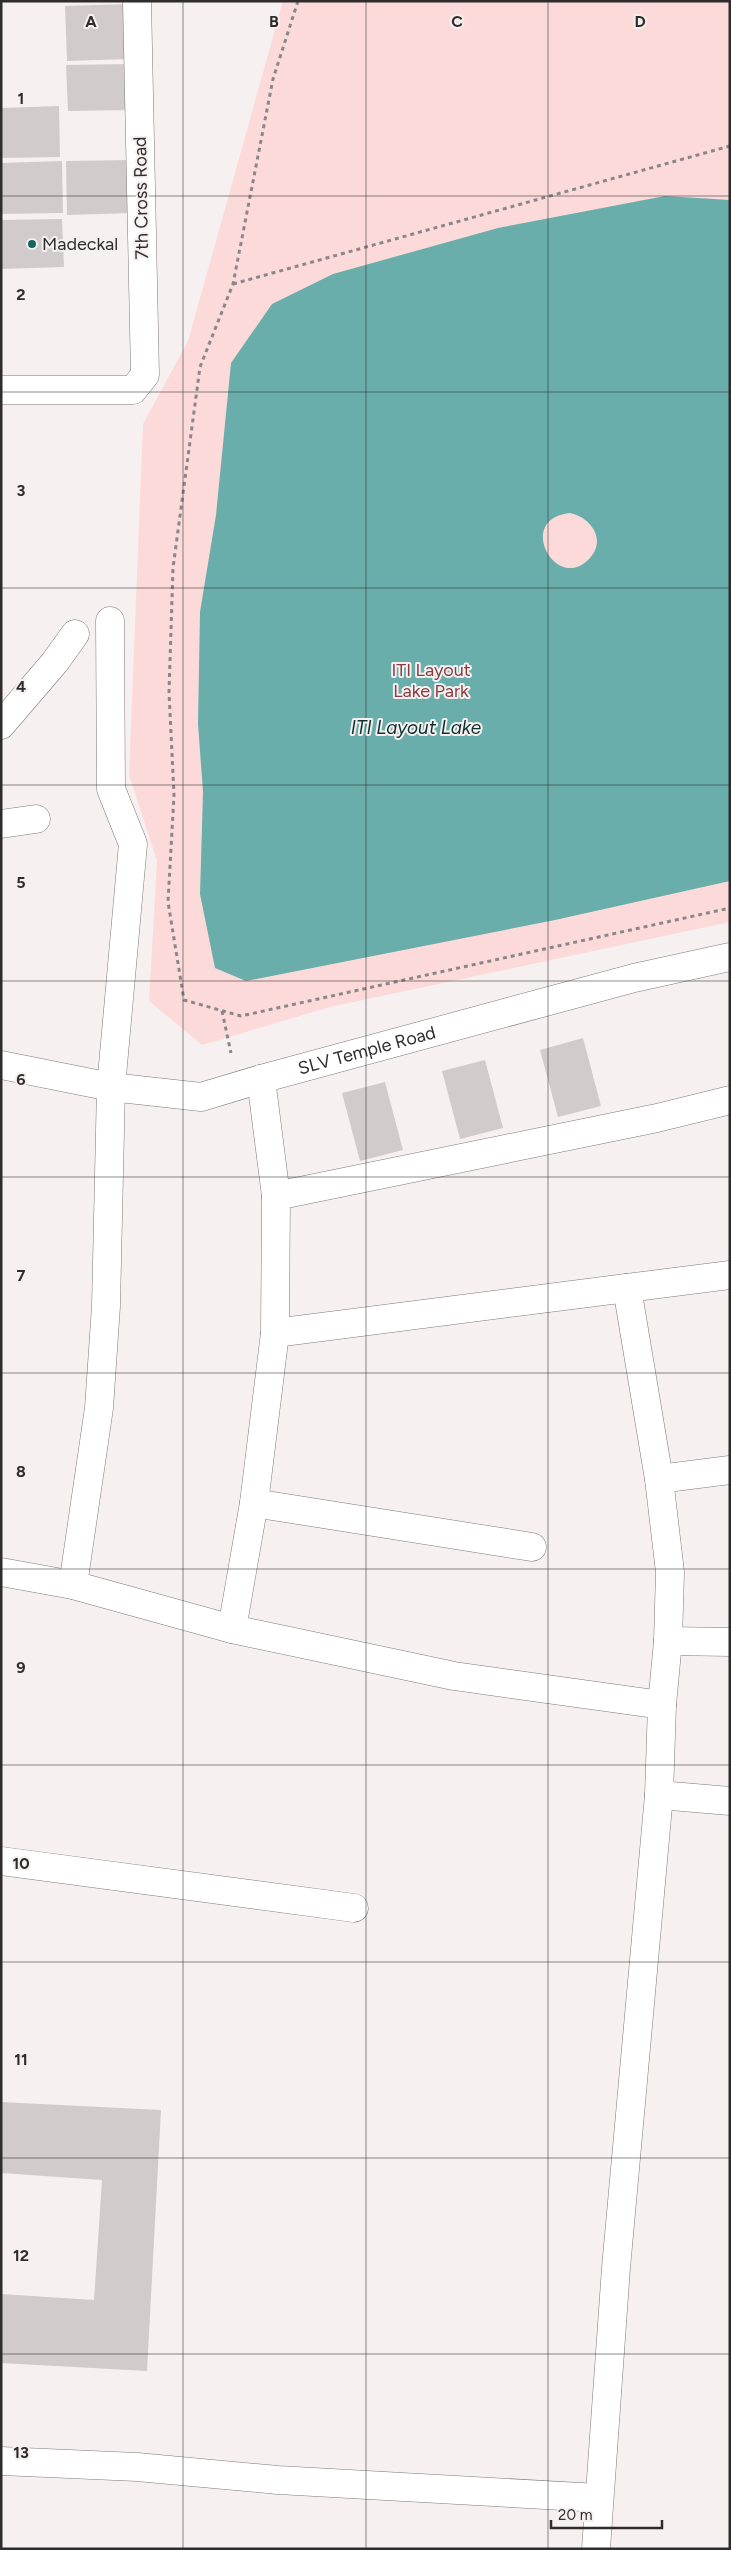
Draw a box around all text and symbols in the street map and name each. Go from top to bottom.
text: A [85,12,97,31]
text: B [269,12,279,31]
text: C [451,12,463,31]
text: D [634,12,646,31]
text: 1 [18,89,24,108]
street label: 7th Cross Road [129,136,153,260]
place label: Madeckal [42,233,118,255]
marker: Madeckal [26,238,38,250]
text: 2 [16,285,26,304]
text: 3 [17,481,26,500]
park label: ITI Layout Lake Park [391,659,471,702]
text: 4 [16,677,26,696]
water label: ITI Layout Lake [351,716,482,739]
text: 5 [16,873,26,892]
street label: SLV Temple Road [296,1021,438,1079]
text: 6 [16,1070,26,1089]
text: 7 [17,1266,26,1285]
text: 8 [16,1462,26,1481]
text: 9 [16,1658,26,1677]
text: 10 [12,1854,30,1873]
text: 11 [14,2050,28,2069]
text: 12 [13,2246,29,2265]
text: 13 [13,2443,29,2462]
scale bar [551,2498,662,2530]
text: 20 m [558,2506,592,2524]

